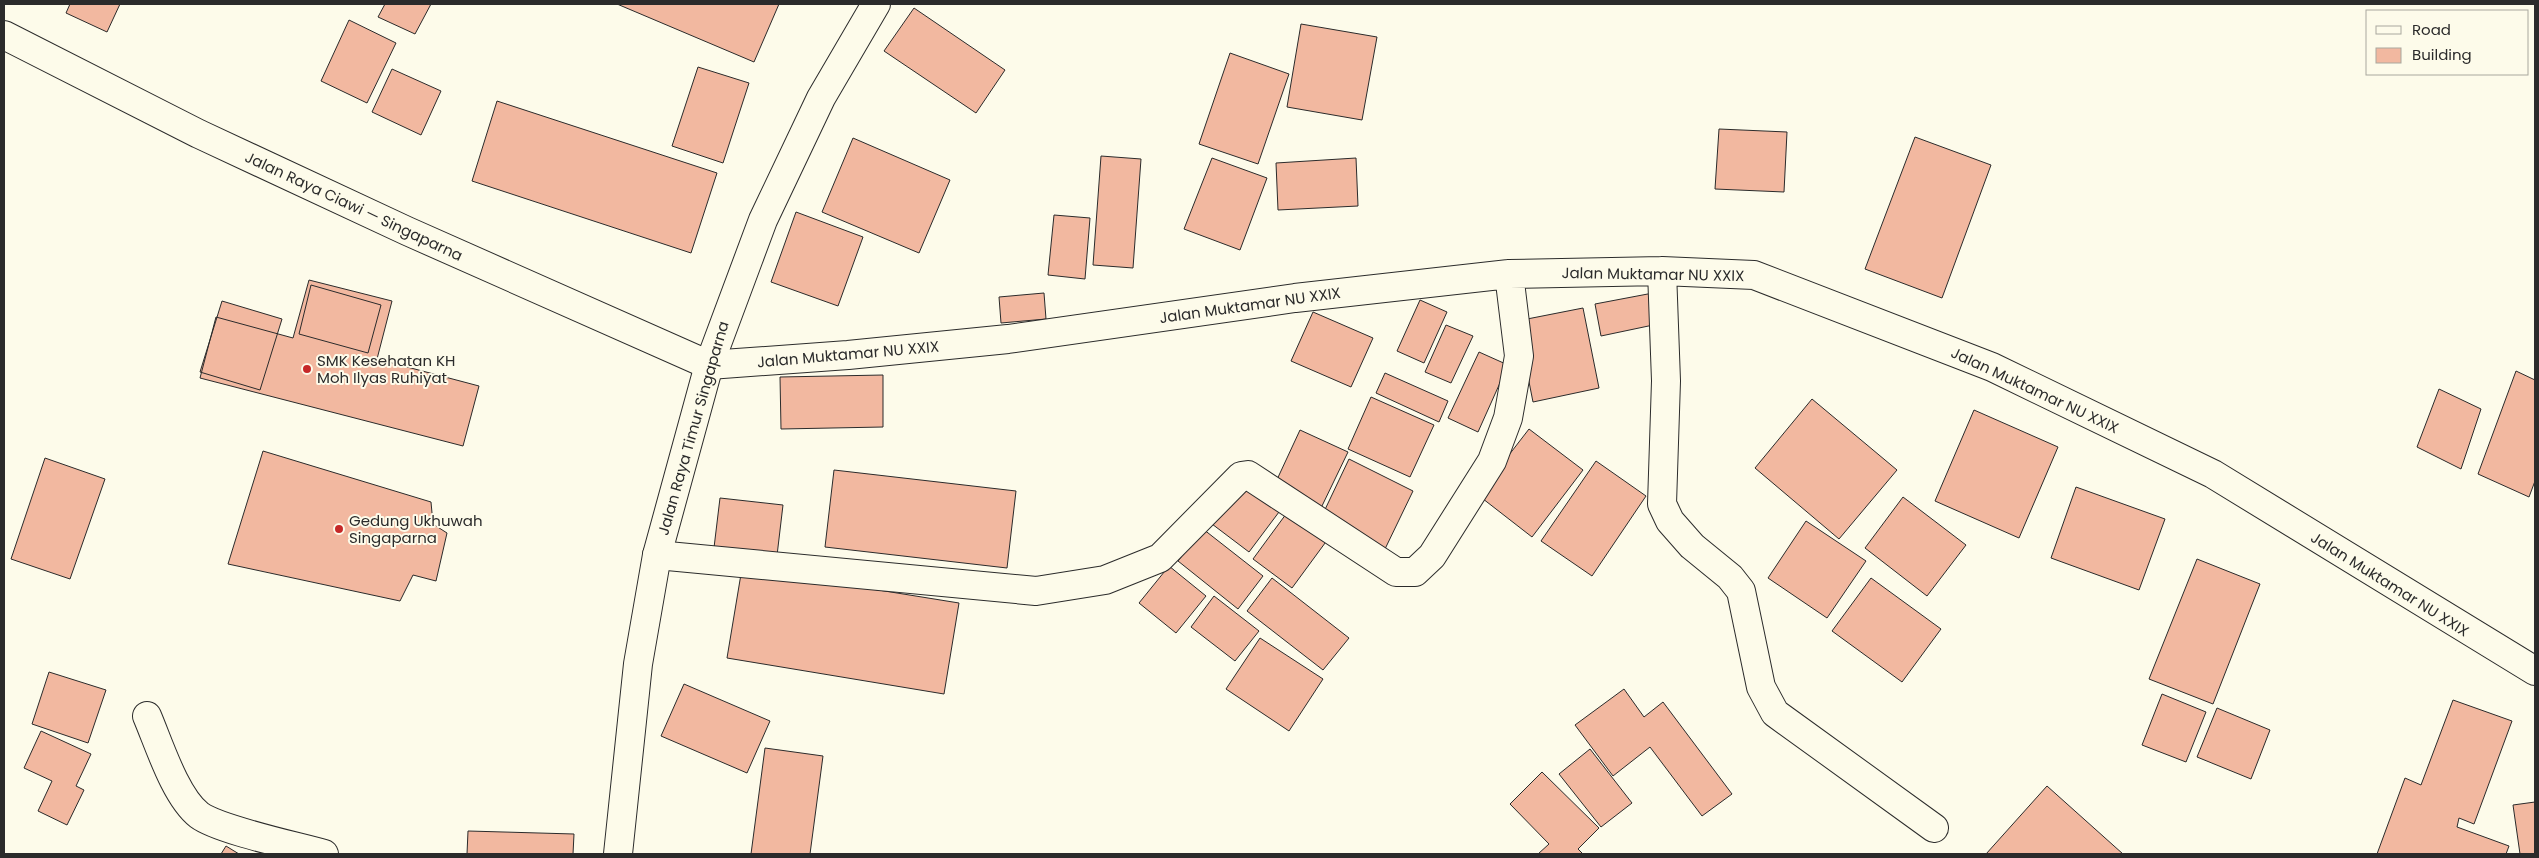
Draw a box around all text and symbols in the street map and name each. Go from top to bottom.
legend [2366,10,2529,75]
text: Road [2412,19,2451,40]
text: Building [2412,44,2472,65]
street label: Jalan Raya Ciawi — Singaparna [242,146,466,266]
street label: Jalan Muktamar NU XXIX [1561,262,1745,286]
street label: Jalan Muktamar NU XXIX [1158,282,1342,328]
street label: Jalan Raya Timur Singaparna [652,318,734,538]
street label: Jalan Muktamar NU XXIX [756,336,940,372]
street label: Jalan Muktamar NU XXIX [1948,342,2122,438]
place label: SMK Kesehatan KH Moh Ilyas Ruhiyat [317,350,455,388]
marker: SMK Kesehatan KH Moh Ilyas Ruhiyat [301,363,313,375]
place label: Gedung Ukhuwah Singaparna [349,510,483,548]
marker: Gedung Ukhuwah Singaparna [333,523,345,535]
street label: Jalan Muktamar NU XXIX [2307,527,2473,641]

